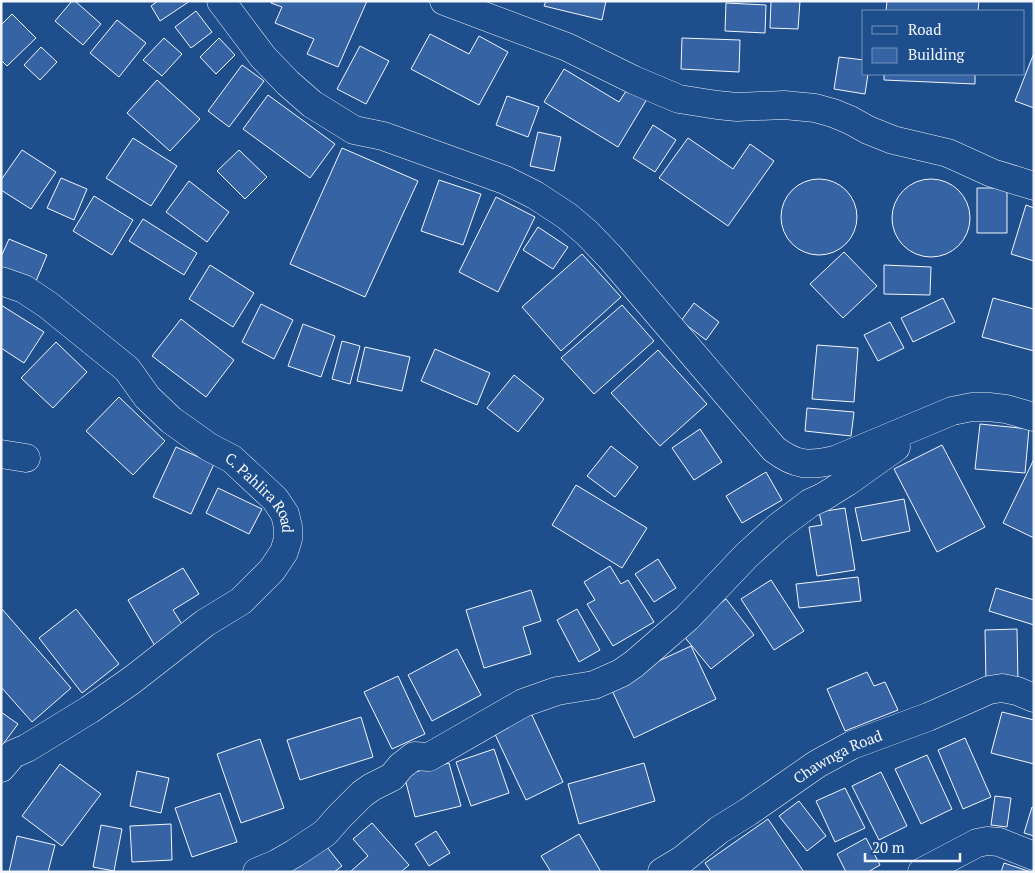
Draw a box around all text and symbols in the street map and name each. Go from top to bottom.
legend [862,10,1025,75]
text: Road [908,19,941,39]
text: Building [908,44,966,64]
street label: C. Pahlira Road [222,447,298,533]
street label: Chawnga Road [789,725,885,788]
scale bar [865,830,960,862]
text: 20 m [872,837,905,857]

